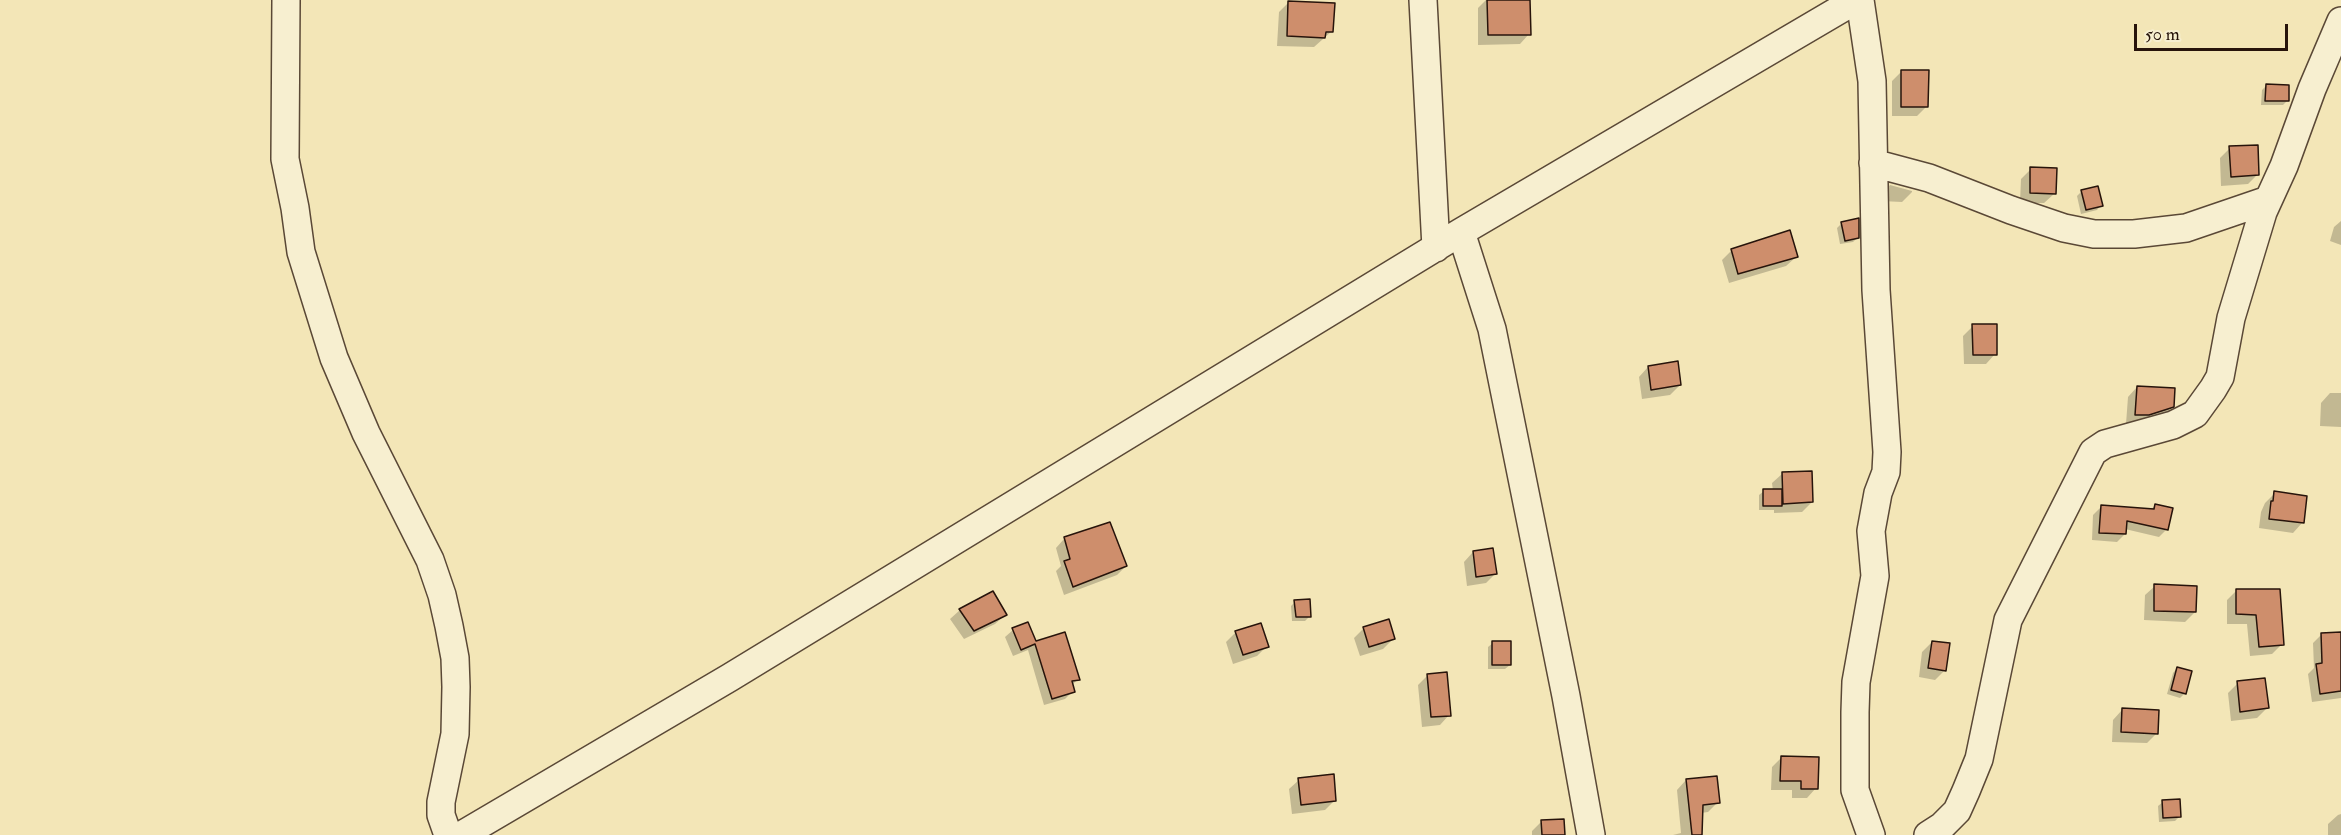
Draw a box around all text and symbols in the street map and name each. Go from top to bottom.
scale bar [2137,12,2292,50]
text: 50 m [2145,23,2180,46]

